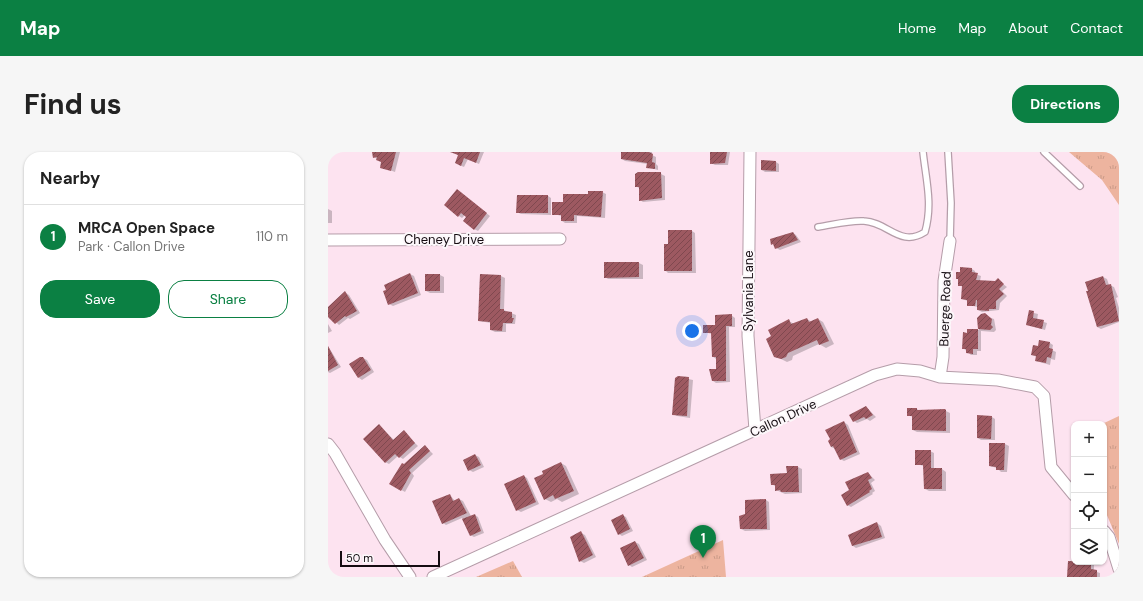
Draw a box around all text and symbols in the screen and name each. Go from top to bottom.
text: Map [20,16,60,41]
text: Home [898,19,936,37]
text: Map [958,19,986,37]
text: About [1008,19,1048,37]
text: Contact [1070,19,1123,37]
button: Directions [1012,85,1119,123]
text: Find us [24,86,122,123]
text: Nearby [40,167,100,189]
text: MRCA Open Space [78,218,215,238]
text: 1 [51,228,55,245]
text: 110 m [256,228,288,245]
street label: Cheney Drive [404,231,484,248]
text: Park · Callon Drive [78,238,185,255]
street label: Sylvania Lane [740,250,757,332]
street label: Buerge Road [935,271,955,347]
button: Save [40,280,160,318]
button: Share [168,280,288,318]
your location [682,321,702,341]
street label: Callon Drive [747,395,819,441]
map controls [1071,421,1107,565]
button: + [1071,421,1107,457]
button: − [1071,457,1107,493]
button: locate [1071,493,1107,529]
pin: 1 [690,525,716,558]
button: layers [1071,529,1107,565]
scale bar [340,549,440,568]
text: 50 m [346,551,373,565]

